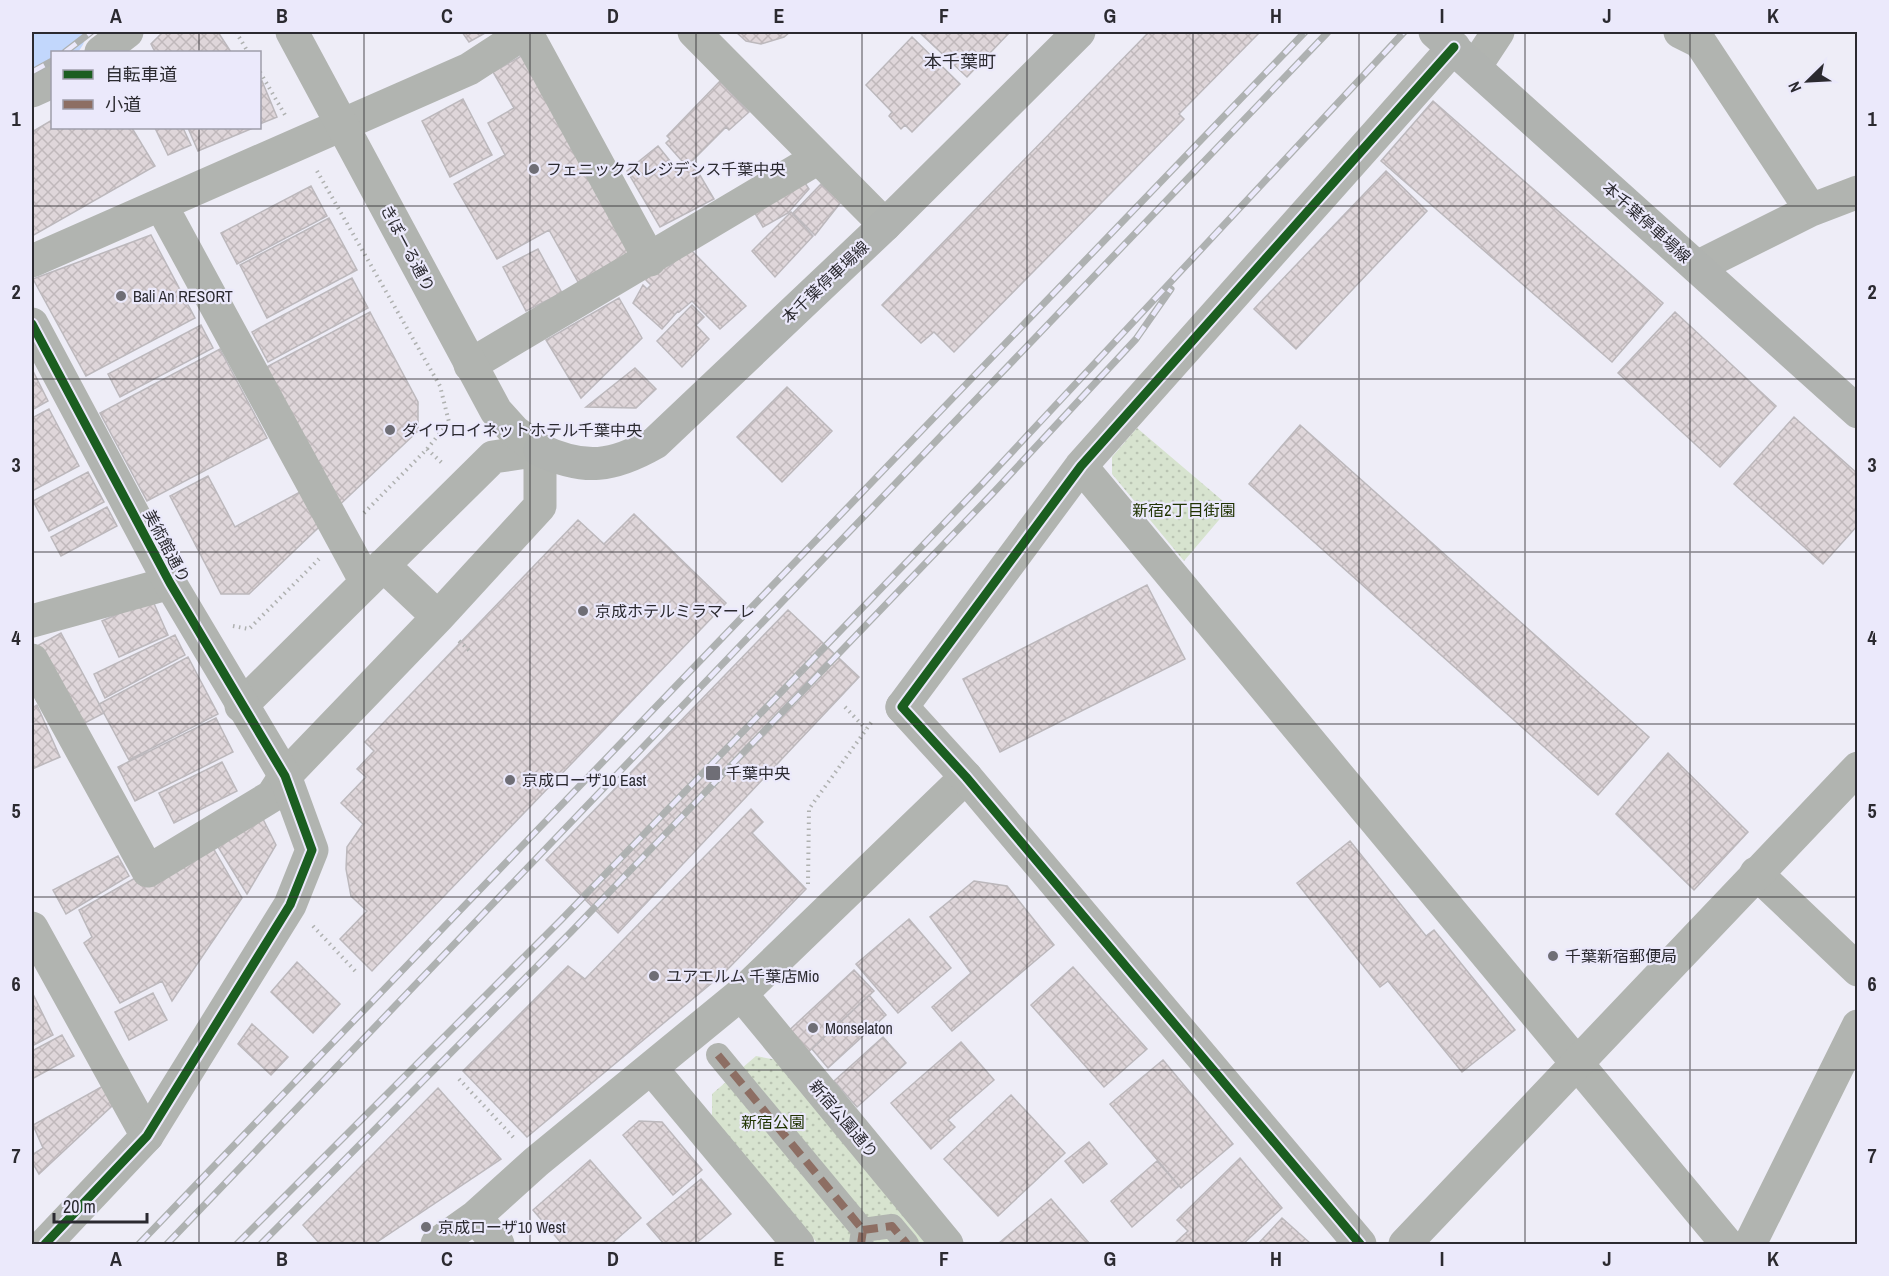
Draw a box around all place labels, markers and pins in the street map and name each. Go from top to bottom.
place label: フェニックスレジデンス千葉中央 [546,158,785,180]
marker: フェニックスレジデンス千葉中央 [527,162,541,176]
place label: Bali An RESORT [133,285,233,307]
marker: Bali An RESORT [114,289,128,303]
place label: ダイワロイネットホテル千葉中央 [402,419,642,441]
marker: ダイワロイネットホテル千葉中央 [383,423,397,437]
place label: 京成ホテルミラマーレ [595,600,755,622]
marker: 京成ホテルミラマーレ [576,604,590,618]
place label: 千葉中央 [726,762,790,784]
marker: 千葉中央 [704,764,722,782]
place label: 京成ローザ10 East [522,769,647,791]
marker: 京成ローザ10 East [503,773,517,787]
place label: 千葉新宿郵便局 [1565,945,1677,967]
marker: 千葉新宿郵便局 [1546,949,1560,963]
place label: ユアエルム 千葉店Mio [666,965,819,987]
marker: ユアエルム 千葉店Mio [647,969,661,983]
place label: Monselaton [825,1017,893,1039]
marker: Monselaton [806,1021,820,1035]
place label: 京成ローザ10 West [438,1216,566,1238]
marker: 京成ローザ10 West [419,1220,433,1234]

